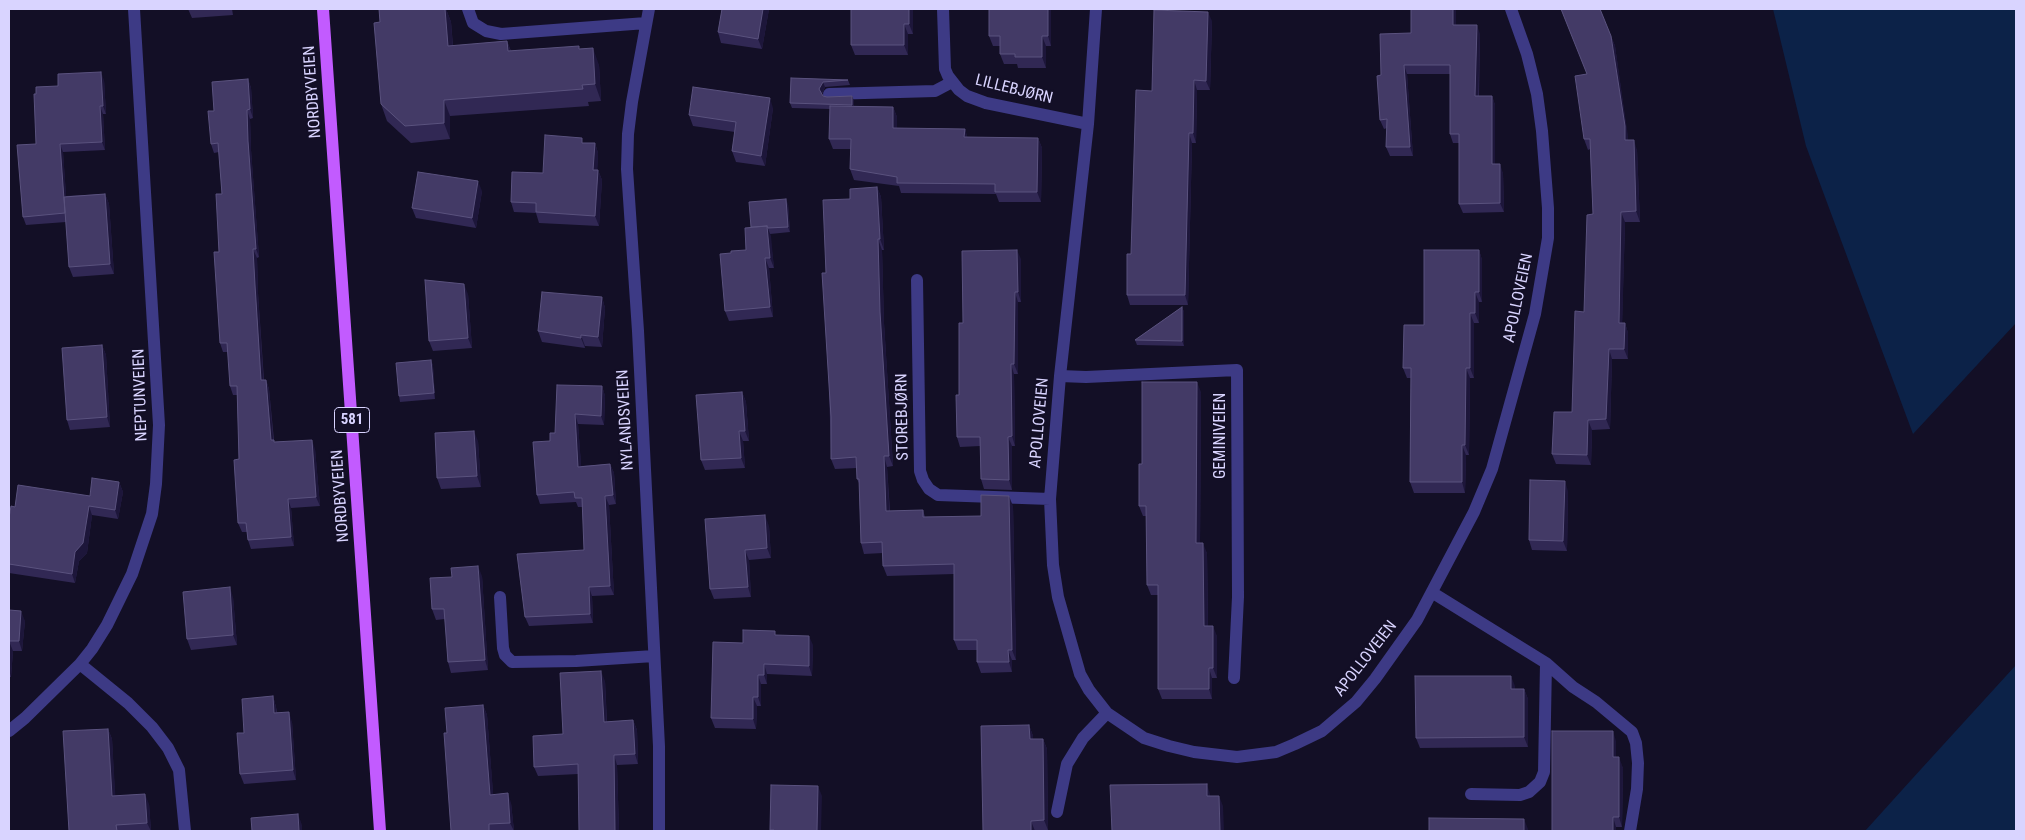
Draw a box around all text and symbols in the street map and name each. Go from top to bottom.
street label: NORDBYVEIEN [300,45,326,139]
street label: LILLEBJØRN [973,71,1055,109]
street label: APOLLOVEIEN [1500,252,1538,344]
street label: NEPTUNVEIEN [130,348,152,442]
street label: NYLANDSVEIEN [614,369,638,471]
street label: STOREBJØRN [893,373,913,461]
street label: APOLLOVEIEN [1026,377,1054,469]
street label: GEMINIVEIEN [1211,393,1231,479]
road number: 581 [334,408,370,432]
street label: NORDBYVEIEN [328,449,354,543]
street label: APOLLOVEIEN [1331,617,1401,701]

